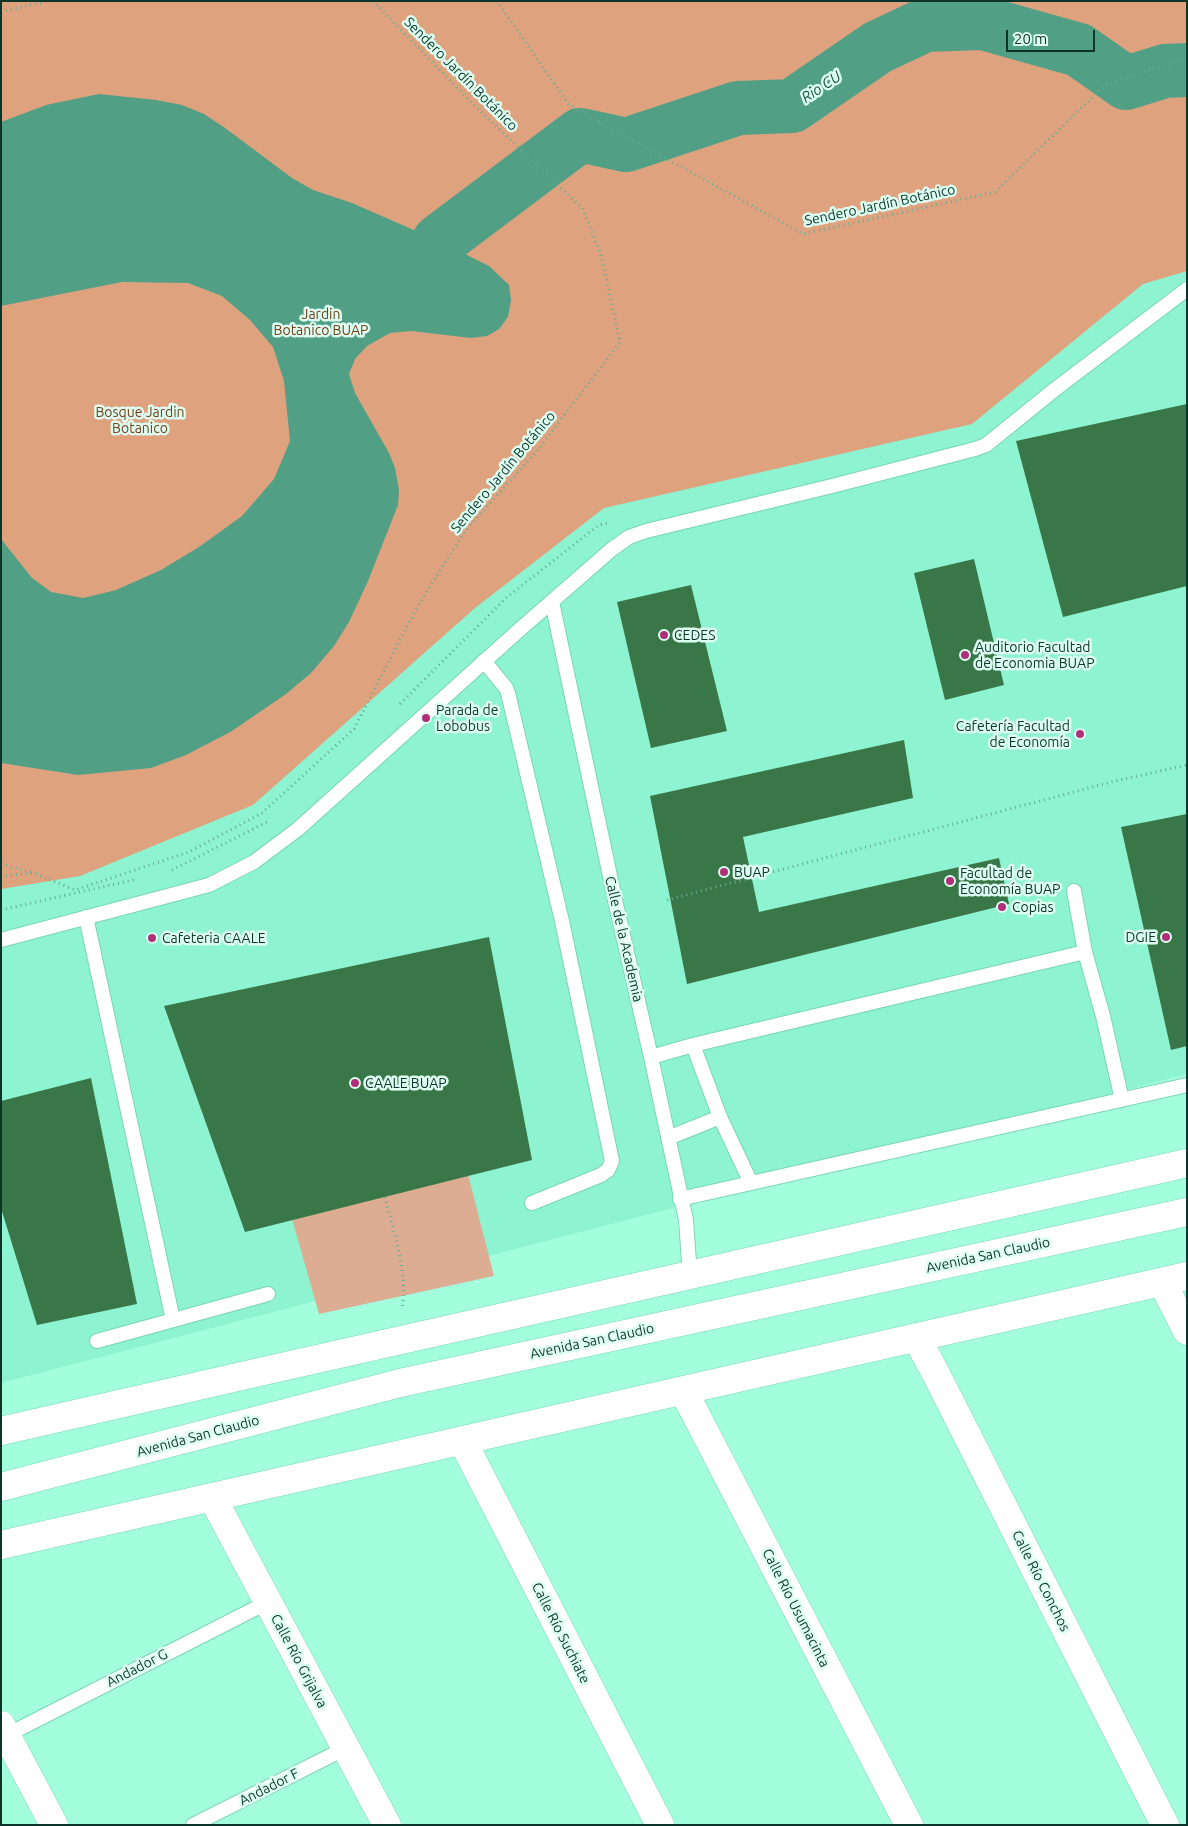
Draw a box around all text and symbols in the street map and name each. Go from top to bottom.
street label: Sendero Jardín Botánico [401,14,521,134]
scale bar [1008,20,1097,52]
text: 20 m [1014,30,1047,47]
water label: Rio CU [798,67,844,107]
street label: Sendero Jardín Botánico [803,181,957,229]
park label: Jardin Botanico BUAP [274,306,368,338]
park label: Bosque Jardin Botanico [95,404,185,437]
street label: Sendero Jardín Botánico [447,408,559,536]
place label: CEDES [674,627,716,643]
marker: CEDES [658,629,670,641]
place label: Auditorio Facultad de Economia BUAP [975,639,1095,672]
marker: Auditorio Facultad de Economia BUAP [959,649,971,661]
place label: Parada de Lobobus [436,702,498,734]
marker: Parada de Lobobus [420,712,432,724]
place label: Cafetería Facultad de Economía [956,718,1070,750]
marker: Cafetería Facultad de Economía [1074,728,1086,740]
place label: BUAP [734,864,770,880]
place label: Facultad de Economía BUAP [960,865,1060,898]
marker: BUAP [718,866,730,878]
street label: Calle de la Academia [601,874,647,1004]
marker: Facultad de Economía BUAP [944,875,956,887]
place label: Copias [1012,899,1054,915]
marker: Copias [996,901,1008,913]
place label: DGIE [1125,929,1156,945]
place label: Cafeteria CAALE [162,930,266,946]
marker: DGIE [1160,931,1172,943]
marker: Cafeteria CAALE [146,932,158,944]
place label: CAALE BUAP [365,1075,447,1091]
marker: CAALE BUAP [349,1077,361,1089]
street label: Avenida San Claudio [924,1234,1052,1276]
street label: Avenida San Claudio [528,1320,656,1362]
street label: Avenida San Claudio [135,1412,261,1460]
street label: Calle Río Conchos [1008,1528,1074,1634]
street label: Calle Río Usumacinta [759,1546,833,1670]
street label: Calle Río Suchiate [528,1580,594,1686]
street label: Calle Río Grijalva [267,1611,331,1711]
street label: Andador G [103,1645,171,1691]
street label: Andador F [236,1765,302,1809]

